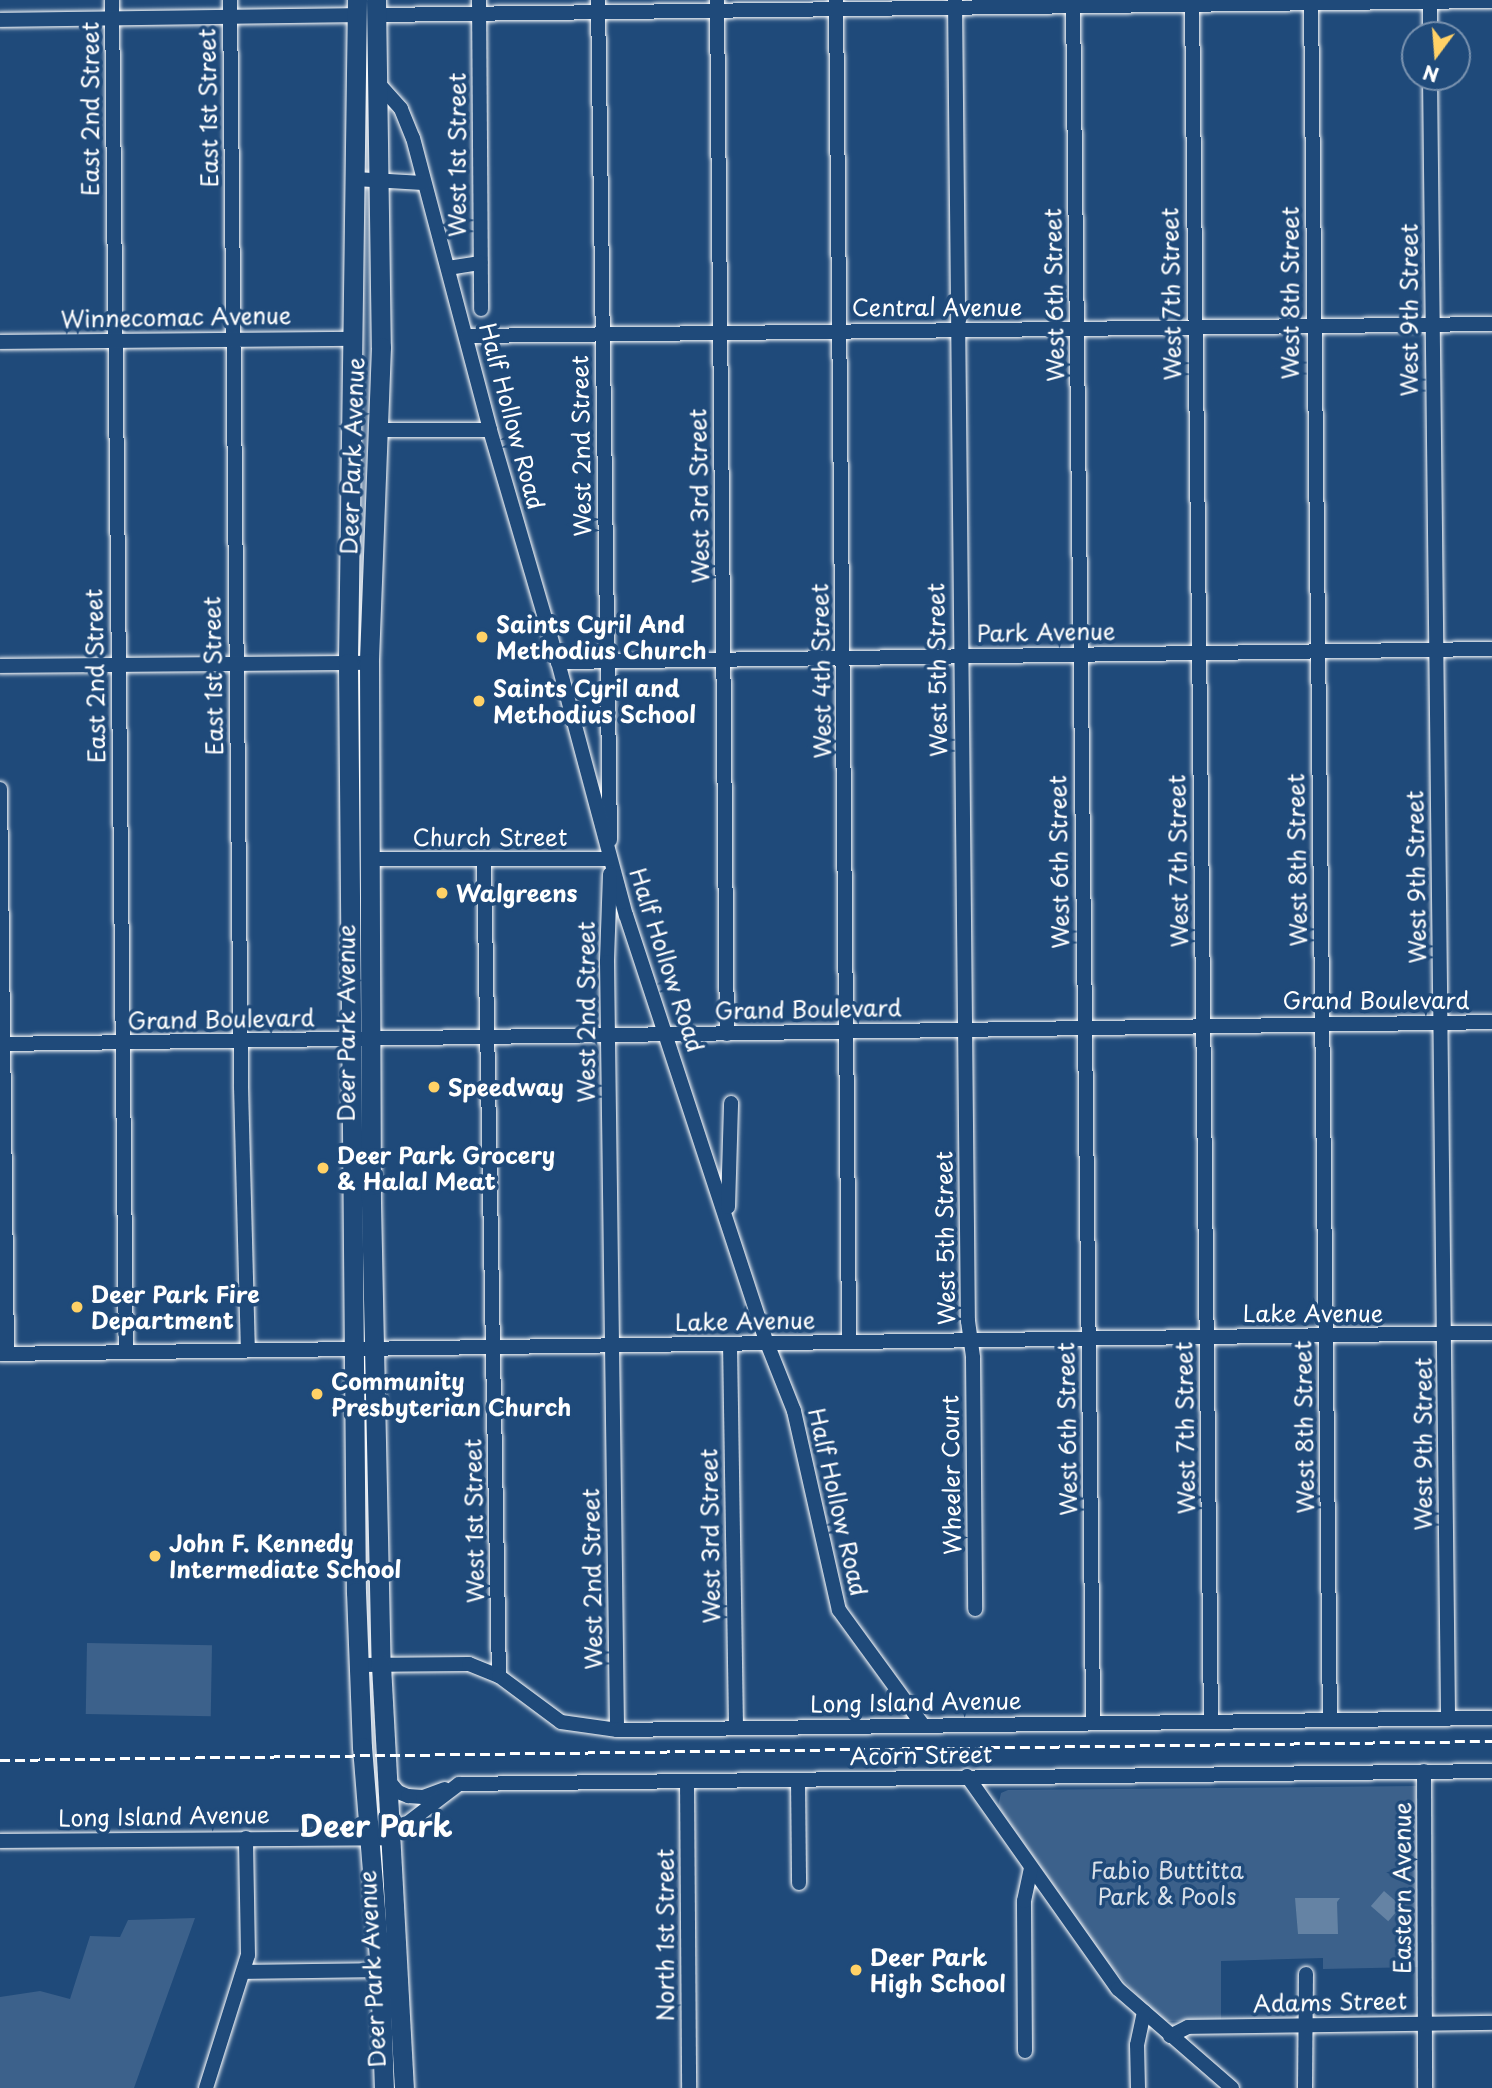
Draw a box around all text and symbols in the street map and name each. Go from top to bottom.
north arrow [1401,21,1471,91]
street label: East 2nd Street [76,22,104,196]
street label: East 1st Street [193,27,223,189]
text: N [1420,59,1442,90]
street label: West 1st Street [443,71,471,239]
street label: West 8th Street [1276,205,1304,381]
street label: West 6th Street [1039,206,1069,384]
street label: West 7th Street [1156,207,1186,381]
street label: West 9th Street [1395,223,1423,397]
street label: Central Avenue [852,293,1022,321]
street label: Winnecomac Avenue [62,301,290,333]
street label: Half Hollow Road [474,319,550,513]
street label: West 2nd Street [566,355,596,537]
street label: Deer Park Avenue [335,356,369,556]
street label: West 3rd Street [684,408,714,584]
street label: West 5th Street [922,582,952,758]
street label: West 4th Street [806,583,836,759]
street label: East 2nd Street [80,588,110,764]
street label: East 1st Street [198,595,228,757]
place label: Saints Cyril And Methodius Church [496,610,707,664]
street label: Park Avenue [977,617,1115,647]
marker: Saints Cyril And Methodius Church [474,629,490,645]
place label: Saints Cyril and Methodius School [493,674,696,728]
marker: Saints Cyril and Methodius School [471,693,487,709]
street label: West 8th Street [1282,772,1312,948]
street label: West 6th Street [1044,773,1074,951]
street label: West 7th Street [1163,774,1193,948]
street label: West 9th Street [1401,790,1431,964]
street label: Church Street [412,823,568,851]
street label: Half Hollow Road [624,864,710,1056]
place label: Walgreens [456,879,578,907]
marker: Walgreens [434,885,450,901]
street label: West 2nd Street [572,922,600,1102]
street label: Deer Park Avenue [332,924,360,1122]
street label: Grand Boulevard [1282,986,1470,1014]
street label: Grand Boulevard [714,994,902,1024]
street label: Grand Boulevard [127,1004,315,1034]
place label: Speedway [448,1073,564,1101]
marker: Speedway [426,1079,442,1095]
place label: Deer Park Grocery & Halal Meat [337,1141,557,1195]
street label: West 5th Street [930,1150,960,1326]
marker: Deer Park Grocery & Halal Meat [315,1160,331,1176]
place label: Deer Park Fire Department [91,1280,262,1334]
marker: Deer Park Fire Department [69,1299,85,1315]
street label: Lake Avenue [1244,1299,1382,1327]
street label: Lake Avenue [675,1306,815,1336]
street label: West 8th Street [1289,1339,1319,1515]
street label: West 6th Street [1052,1340,1082,1518]
street label: West 7th Street [1170,1341,1200,1515]
street label: West 9th Street [1409,1357,1437,1531]
place label: Community Presbyterian Church [331,1367,572,1421]
marker: Community Presbyterian Church [309,1386,325,1402]
street label: Wheeler Court [936,1394,966,1556]
street label: Half Hollow Road [803,1405,873,1599]
street label: West 1st Street [459,1437,489,1605]
street label: West 3rd Street [695,1448,725,1624]
street label: West 2nd Street [577,1488,607,1670]
place label: John F. Kennedy Intermediate School [169,1529,402,1583]
marker: John F. Kennedy Intermediate School [147,1548,163,1564]
street label: Long Island Avenue [810,1686,1022,1718]
street label: Acorn Street [849,1740,993,1770]
street label: Long Island Avenue [58,1800,270,1832]
street label: Eastern Avenue [1388,1802,1416,1974]
district label: Deer Park [298,1807,454,1843]
street label: North 1st Street [651,1846,679,2024]
park label: Fabio Buttitta Park & Pools [1091,1856,1243,1910]
street label: Deer Park Avenue [353,1869,391,2069]
place label: Deer Park High School [870,1943,1007,1997]
marker: Deer Park High School [848,1962,864,1978]
street label: Adams Street [1253,1987,1407,2017]

